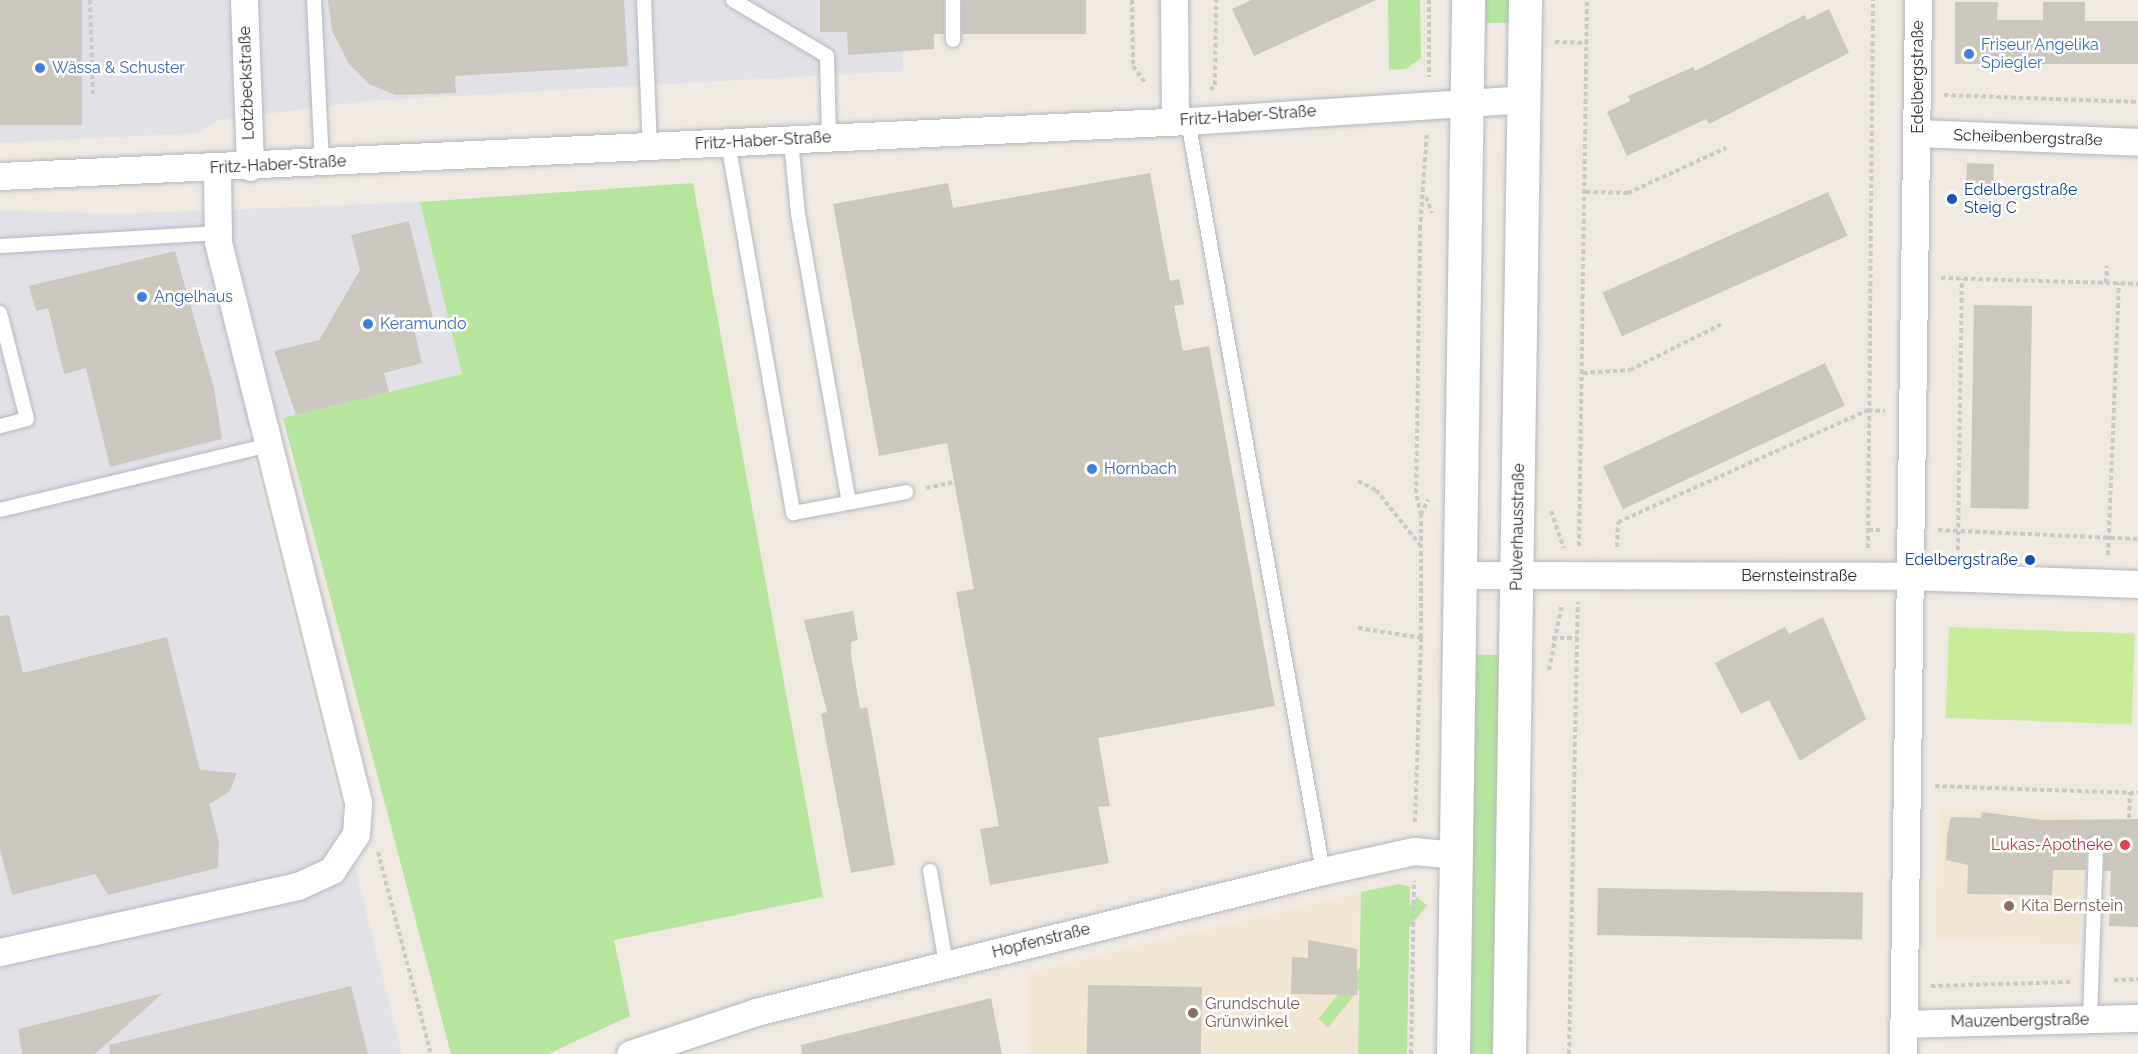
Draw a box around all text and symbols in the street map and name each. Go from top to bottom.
street label: Edelbergstraße [1908,20,1928,134]
street label: Lotzbeckstraße [235,26,259,140]
place label: Friseur Angelika Spiegler [1981,35,2100,73]
marker: Friseur Angelika Spiegler [1962,47,1976,61]
place label: Wässa & Schuster [52,58,185,78]
marker: Wässa & Schuster [33,61,47,75]
street label: Fritz-Haber-Straße [1179,102,1317,130]
street label: Scheibenbergstraße [1953,126,2103,150]
street label: Fritz-Haber-Straße [694,128,832,154]
street label: Fritz-Haber-Straße [209,152,347,178]
place label: Edelbergstraße Steig C [1964,180,2077,218]
marker: Edelbergstraße Steig C [1945,192,1959,206]
place label: Angelhaus [154,287,233,307]
marker: Angelhaus [135,290,149,304]
place label: Keramundo [380,314,466,334]
marker: Keramundo [361,317,375,331]
place label: Hornbach [1104,459,1177,479]
marker: Hornbach [1085,462,1099,476]
street label: Pulverhausstraße [1507,463,1529,591]
place label: Edelbergstraße [1905,550,2018,570]
marker: Edelbergstraße [2023,553,2037,567]
street label: Bernsteinstraße [1741,566,1857,586]
place label: Lukas-Apotheke [1991,835,2113,855]
marker: Lukas-Apotheke [2118,838,2132,852]
place label: Kita Bernstein [2021,896,2123,916]
marker: Kita Bernstein [2002,899,2016,913]
street label: Hopfenstraße [990,920,1092,962]
place label: Grundschule Grünwinkel [1205,994,1300,1032]
marker: Grundschule Grünwinkel [1186,1006,1200,1020]
street label: Mauzenbergstraße [1950,1010,2090,1032]

